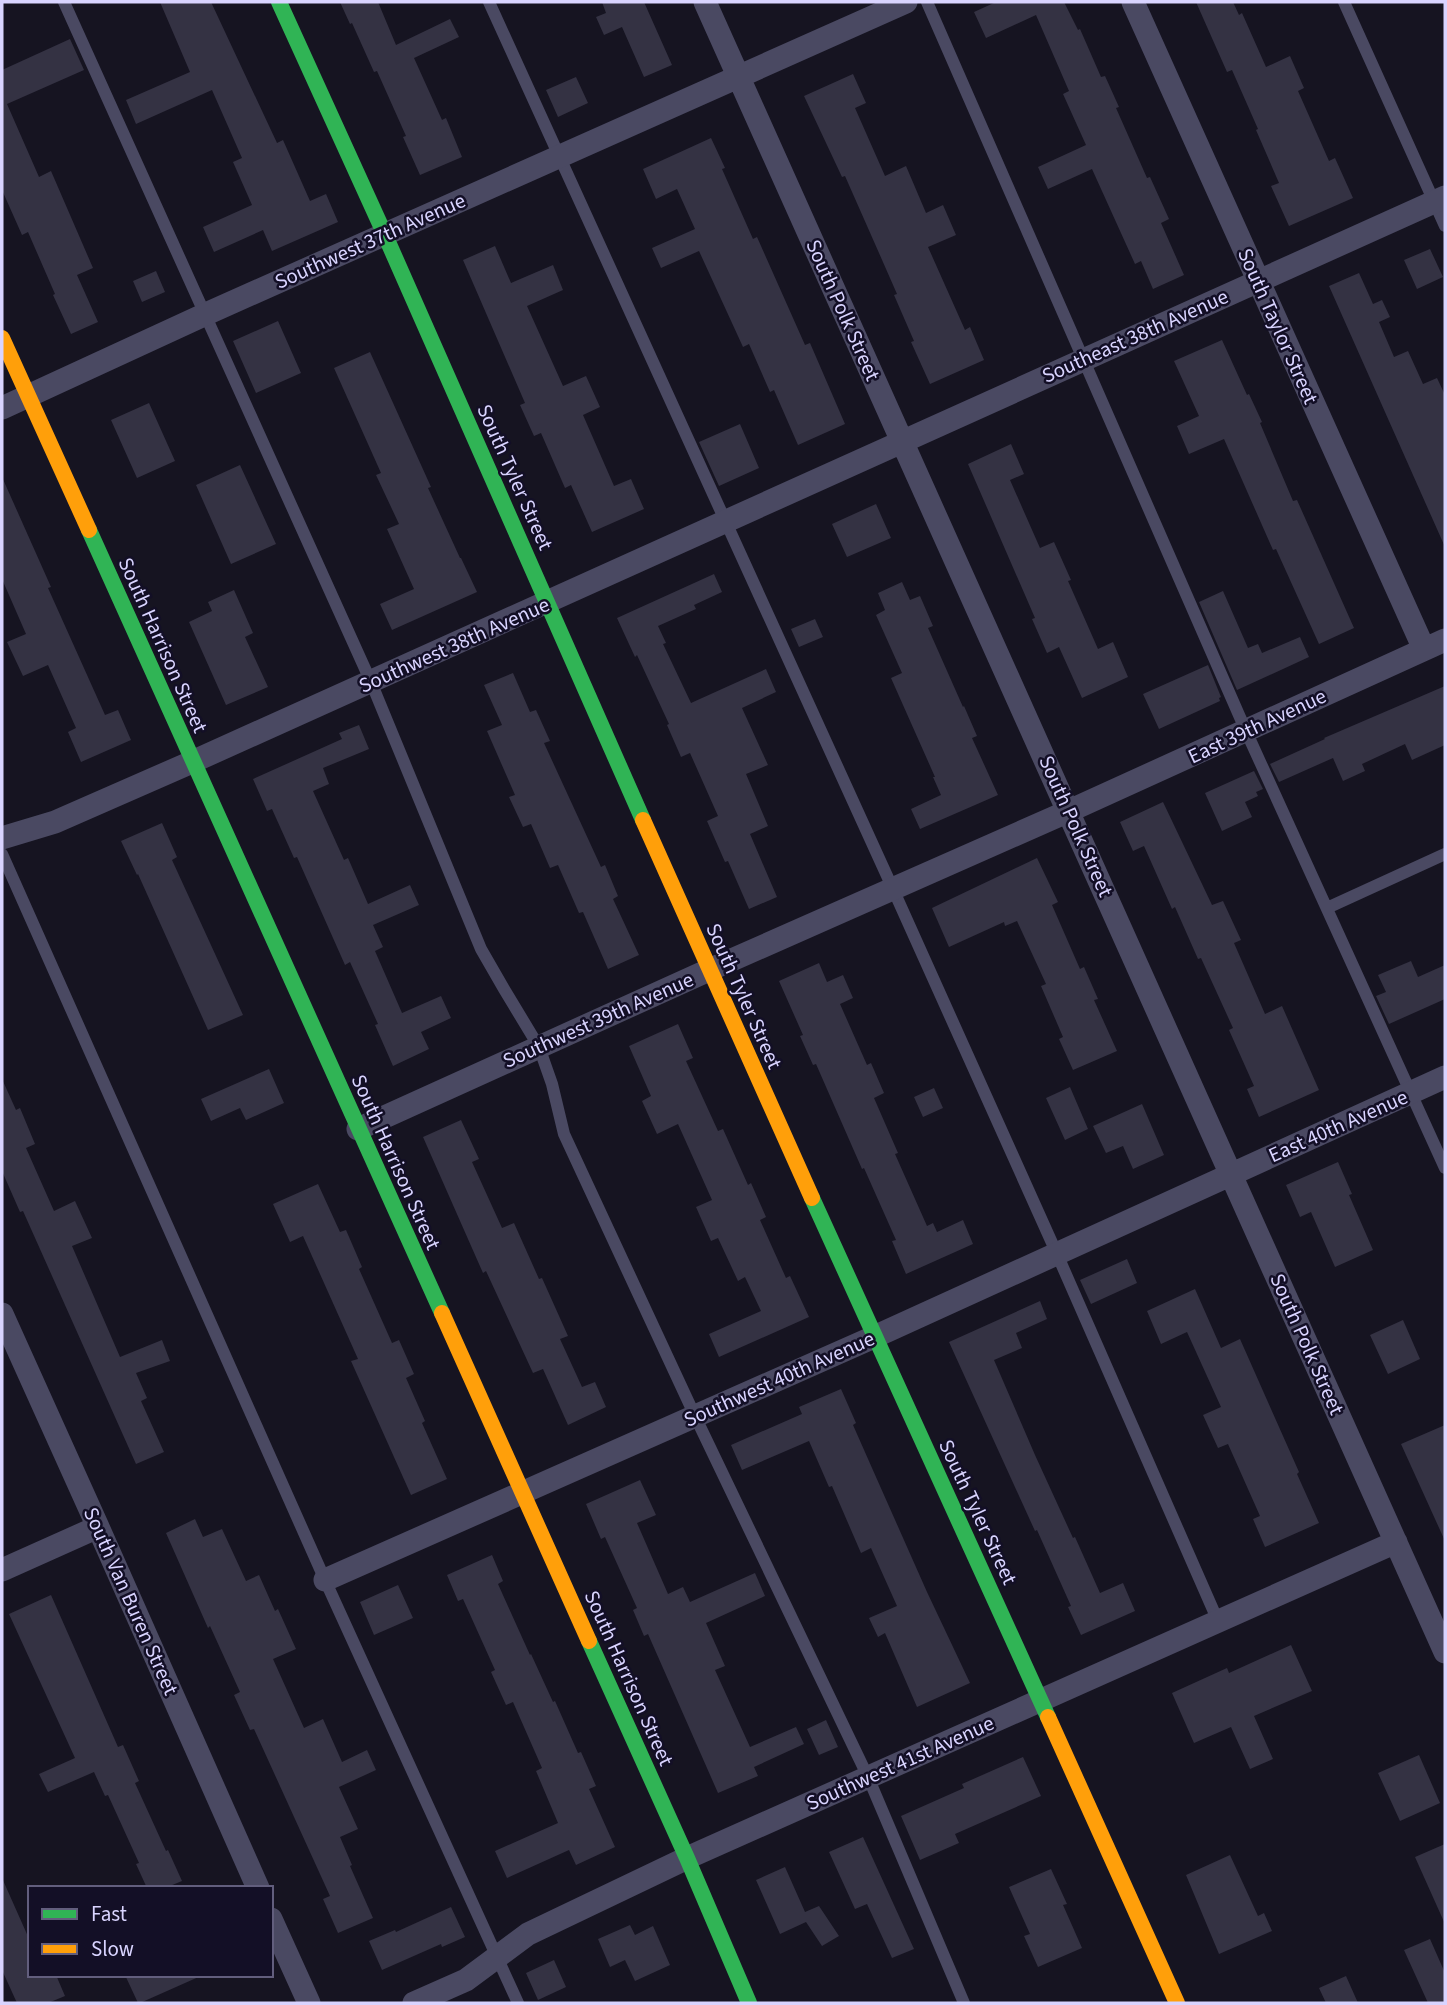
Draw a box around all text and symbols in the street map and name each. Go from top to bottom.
street label: Southwest 37th Avenue [270,185,470,297]
street label: South Polk Street [798,234,888,386]
street label: South Taylor Street [1230,243,1326,409]
street label: Southeast 38th Avenue [1037,281,1233,391]
street label: South Tyler Street [469,399,561,555]
street label: South Harrison Street [111,552,215,738]
street label: Southwest 38th Avenue [354,589,554,701]
street label: East 39th Avenue [1183,681,1331,771]
street label: South Polk Street [1031,750,1121,902]
street label: South Tyler Street [698,918,790,1074]
street label: Southwest 39th Avenue [498,964,698,1076]
street label: South Harrison Street [344,1069,448,1255]
street label: East 40th Avenue [1264,1082,1412,1170]
street label: South Polk Street [1262,1268,1352,1420]
street label: Southwest 40th Avenue [679,1323,879,1435]
street label: South Tyler Street [931,1435,1025,1589]
street label: South Van Buren Street [76,1502,186,1700]
street label: South Harrison Street [577,1585,681,1771]
street label: Southwest 41st Avenue [801,1708,999,1818]
legend [28,1886,273,1977]
text: Fast [91,1899,127,1929]
text: Slow [91,1934,134,1964]

